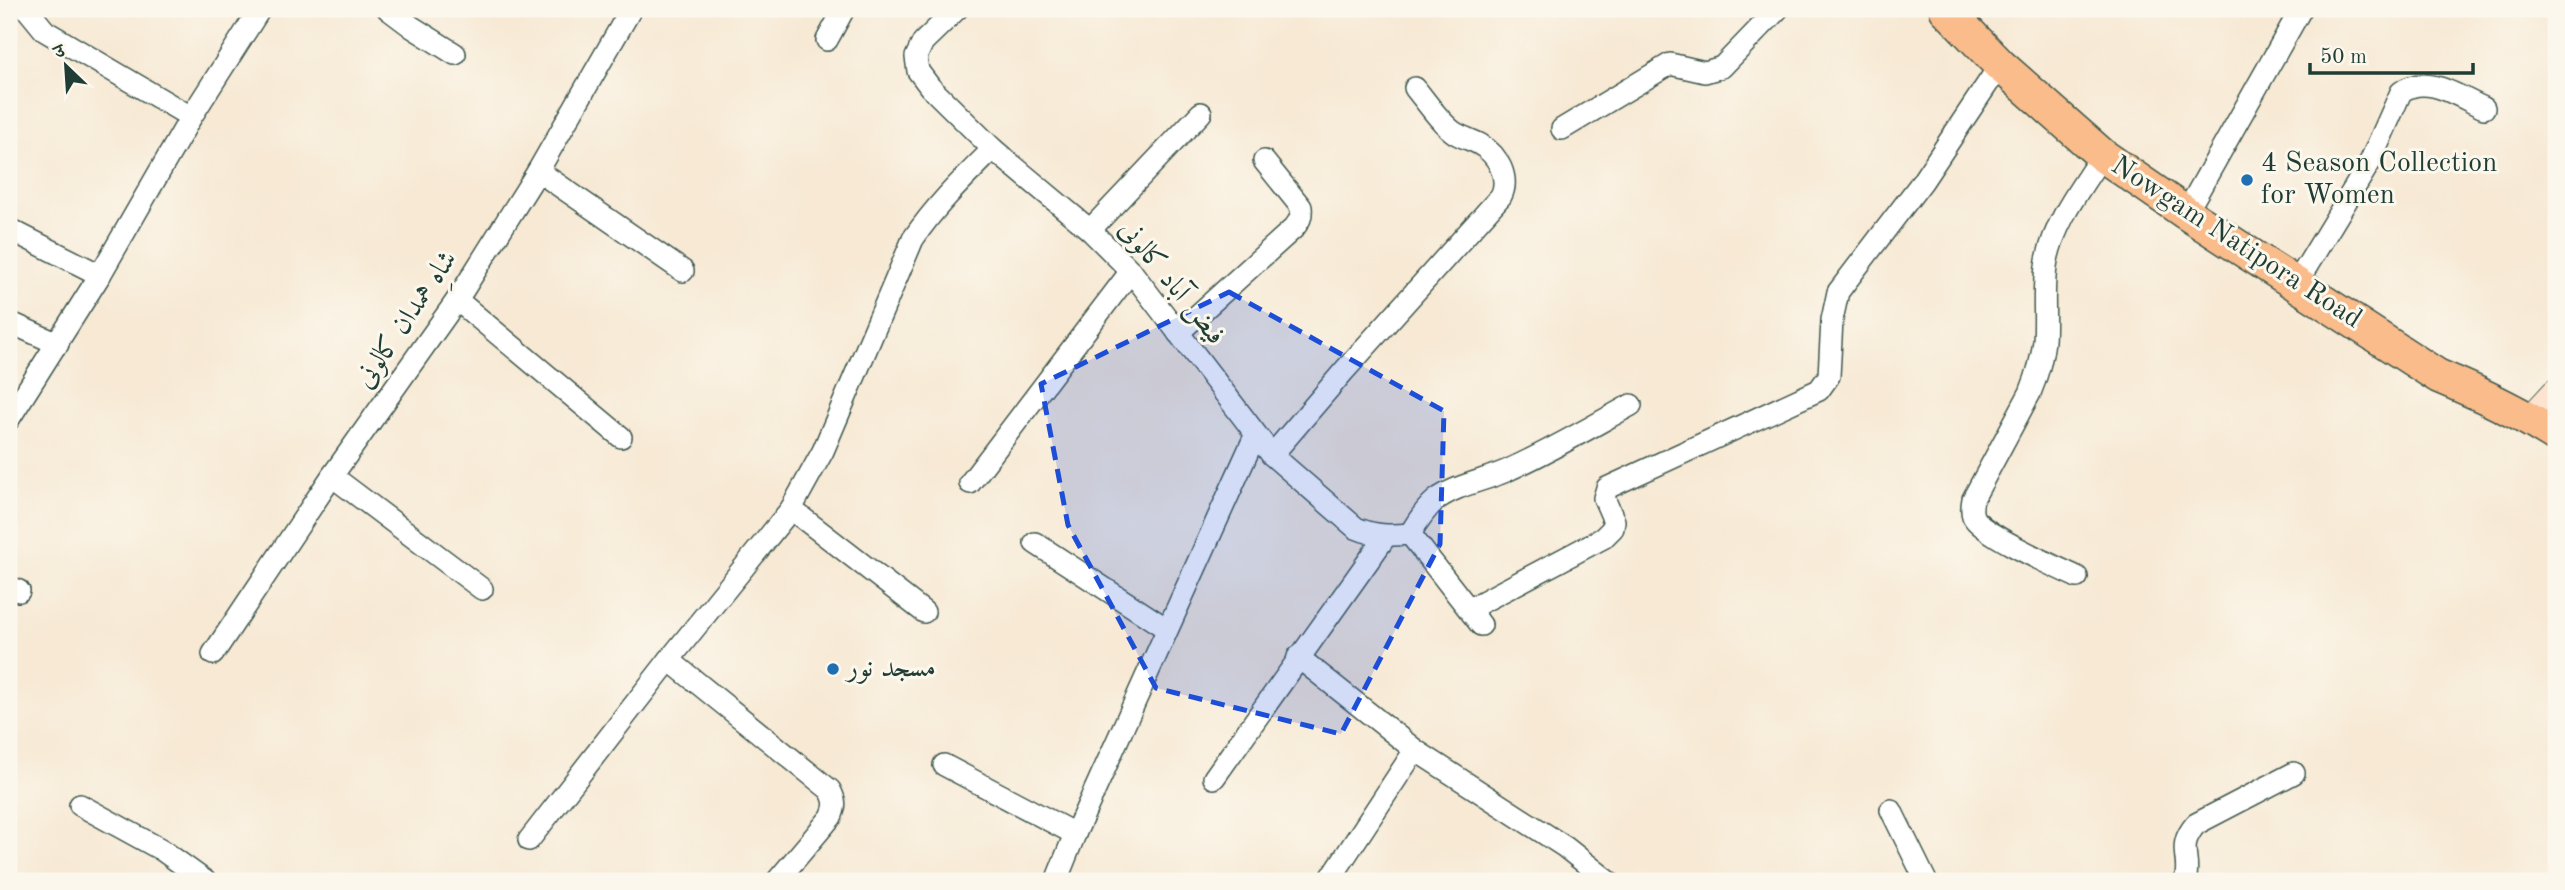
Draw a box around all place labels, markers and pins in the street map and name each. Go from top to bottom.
place label: 4 Season Collection for Women [2261,150,2497,210]
marker: 4 Season Collection for Women [2239,172,2255,188]
place label: مسجد نور [844,655,936,684]
marker: مسجد نور [825,661,841,677]

